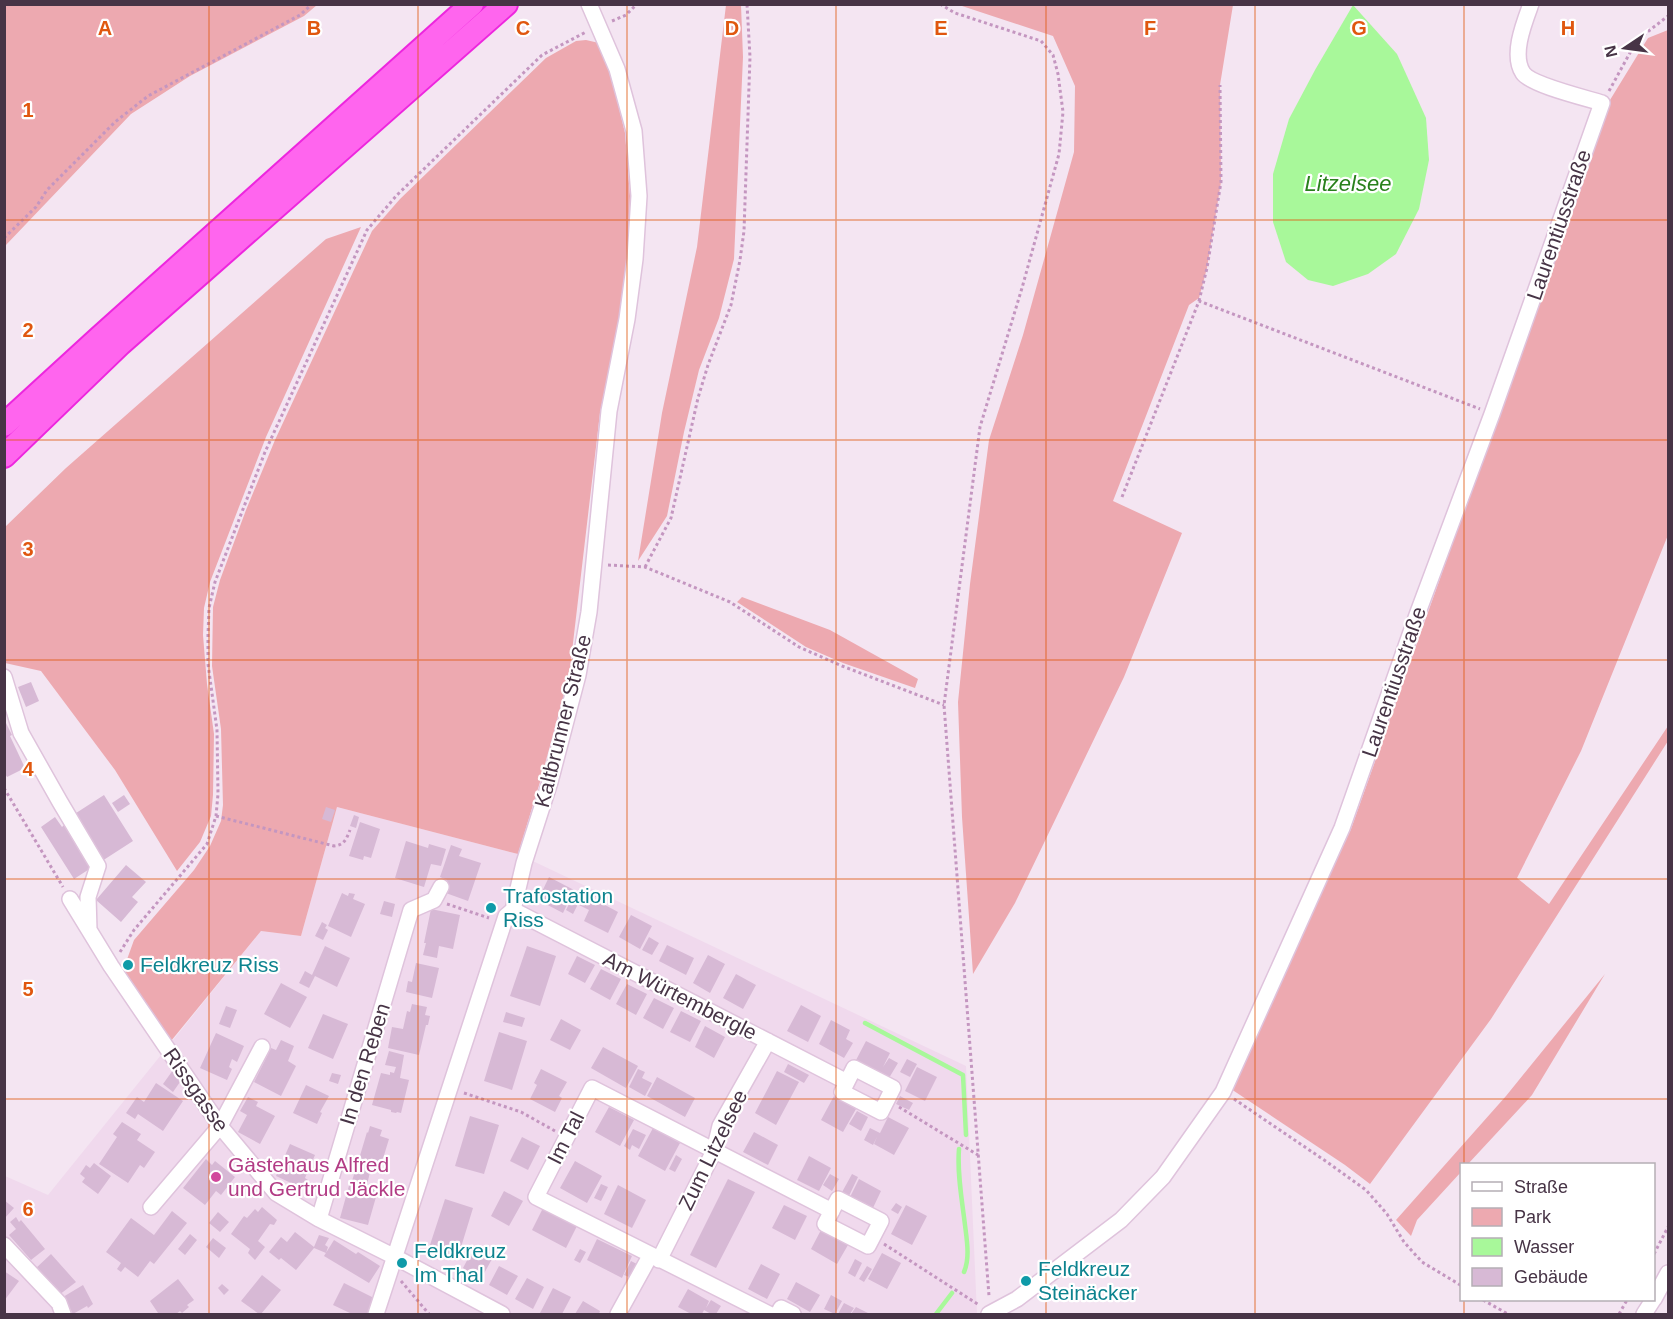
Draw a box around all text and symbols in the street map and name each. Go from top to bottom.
text: A [98,17,112,39]
text: B [307,17,321,39]
text: C [516,17,530,39]
text: D [725,17,739,39]
text: E [934,17,948,39]
text: F [1144,17,1156,39]
text: G [1351,17,1367,39]
text: H [1561,17,1575,39]
north arrow [1595,18,1655,78]
text: N [1601,44,1620,59]
text: 1 [22,99,34,121]
street label: Laurentiusstraße [1522,147,1595,303]
water label: Litzelsee [1305,171,1391,196]
text: 2 [22,319,34,341]
text: 3 [22,538,34,560]
street label: Laurentiusstraße [1357,604,1430,760]
street label: Kaltbrunner Straße [530,632,595,810]
text: 4 [22,758,34,780]
place label: Trafostation Riss [503,884,613,931]
marker: Trafostation Riss [484,901,498,915]
street label: Am Würtembergle [600,947,761,1044]
place label: Feldkreuz Riss [140,953,279,976]
marker: Feldkreuz Riss [121,958,135,972]
text: 5 [22,978,34,1000]
street label: In den Reben [335,1000,394,1128]
street label: Rissgasse [159,1043,234,1136]
street label: Zum Litzelsee [674,1086,752,1214]
street label: Im Tal [543,1108,588,1168]
place label: Gästehaus Alfred und Gertrud Jäckle [228,1153,405,1200]
legend [1460,1163,1655,1301]
marker: Gästehaus Alfred und Gertrud Jäckle [209,1170,223,1184]
text: Straße [1514,1177,1568,1197]
text: 6 [22,1198,34,1220]
text: Park [1514,1207,1552,1227]
text: Wasser [1514,1237,1574,1257]
place label: Feldkreuz Im Thal [414,1239,506,1286]
marker: Feldkreuz Im Thal [395,1256,409,1270]
place label: Feldkreuz Steinäcker [1038,1257,1137,1304]
text: Gebäude [1514,1267,1588,1287]
marker: Feldkreuz Steinäcker [1019,1274,1033,1288]

